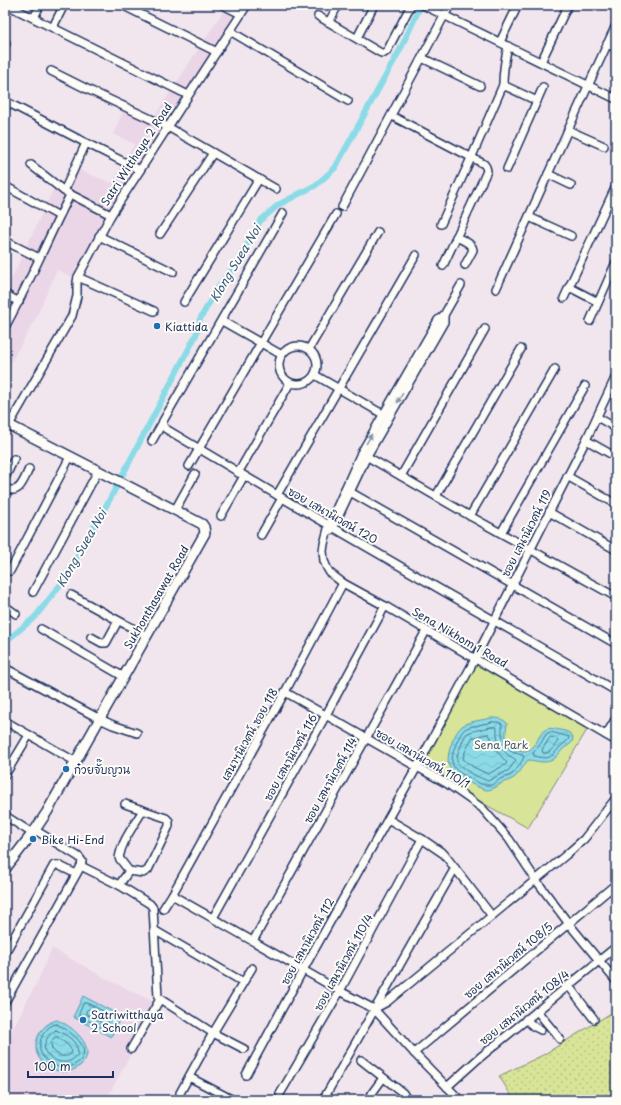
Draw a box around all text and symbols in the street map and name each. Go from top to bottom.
street label: Satri Witthaya 2 Road [96,99,176,209]
water label: Klong Suea Noi [205,220,266,305]
place label: Kiattida [165,318,208,335]
marker: Kiattida [152,321,162,331]
one-way arrow [397,392,404,404]
one-way arrow [366,433,372,445]
street label: ซอย เสนานิเวศน์ 120 [285,482,381,548]
street label: ซอย เสนานิเวศน์ 119 [497,486,555,580]
water label: Klong Suea Noi [51,504,111,590]
street label: Sukhonthasawat Road [119,542,193,652]
street label: Sena Nikhom 1 Road [409,603,511,671]
street label: เสนาฯนิเวศน์ ซอย 118 [216,685,282,783]
street label: ซอย เสนานิเวศน์ 116 [259,710,321,804]
street label: ซอย เสนานิเวศน์ 110/1 [373,724,473,792]
street label: ซอย เสนานิเวศน์ 114 [299,734,361,826]
park label: Sena Park [474,736,529,753]
place label: ก๋วยจั๊บญวน [74,759,131,778]
marker: ก๋วยจั๊บญวน [61,764,71,774]
place label: Bike Hi-End [41,831,104,848]
marker: Bike Hi-End [28,834,38,844]
street label: ซอย เสนานิเวศน์ 112 [276,894,338,988]
street label: ซอย เสนานิเวศน์ 110/4 [309,910,377,1014]
street label: ซอย เสนานิเวศน์ 108/5 [460,918,556,1002]
street label: ซอย เสนานิเวศน์ 108/4 [475,965,573,1049]
place label: Satriwitthaya 2 School [91,1006,164,1036]
marker: Satriwitthaya 2 School [78,1015,88,1025]
scale bar [28,1053,113,1079]
text: 100 m [34,1057,71,1075]

